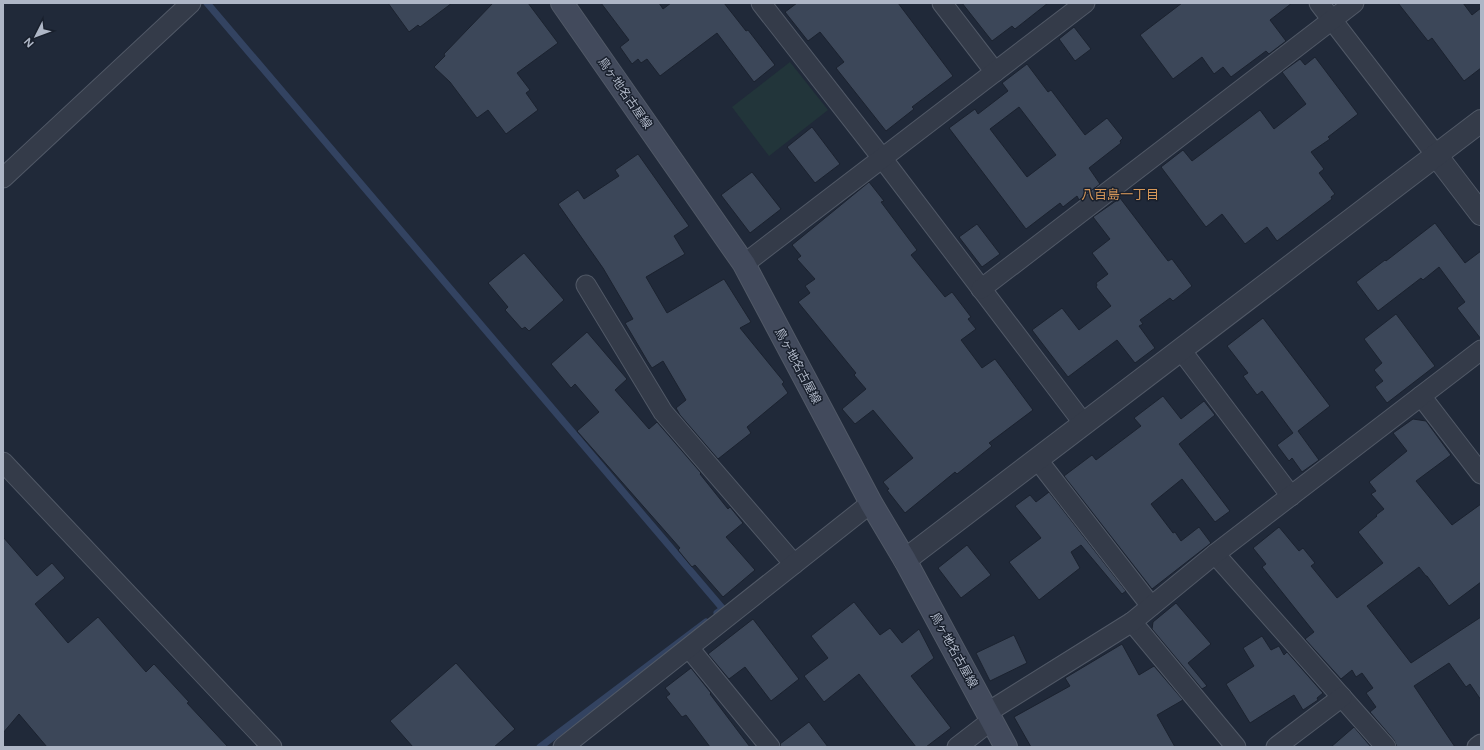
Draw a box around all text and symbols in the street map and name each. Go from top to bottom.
north arrow [16,16,56,56]
text: N [21,35,37,50]
street label: 鳥ヶ地名古屋線 [595,55,655,131]
district label: 八百島一丁目 [1081,187,1159,202]
street label: 鳥ヶ地名古屋線 [772,326,824,406]
street label: 鳥ヶ地名古屋線 [928,610,980,690]

